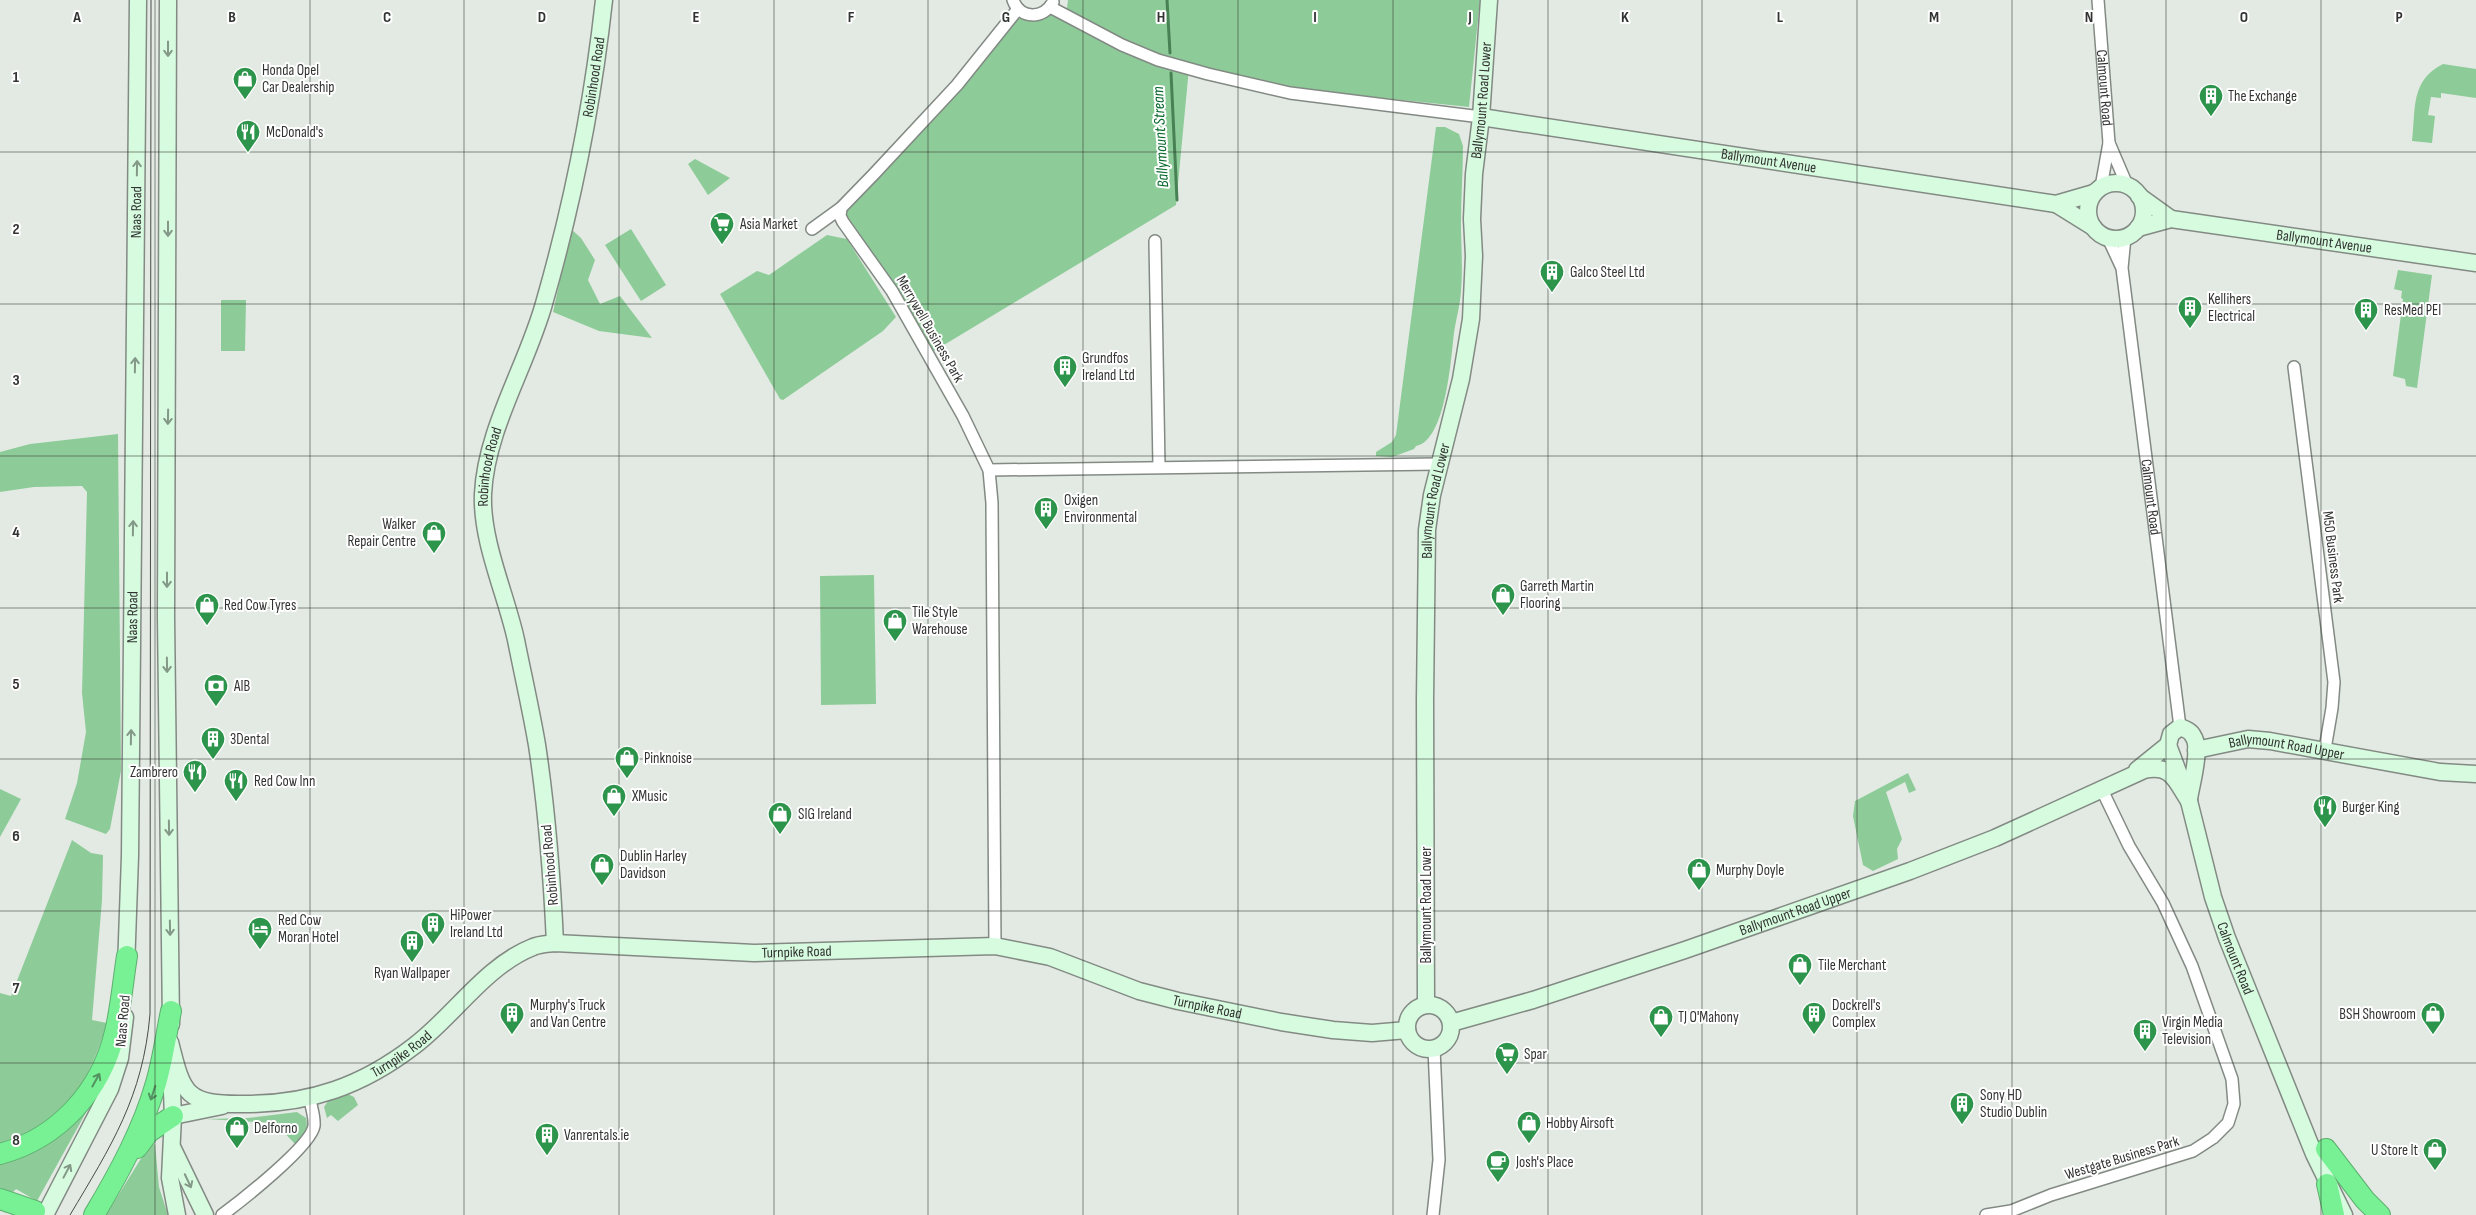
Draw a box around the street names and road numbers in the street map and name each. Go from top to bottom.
street label: Robinhood Road [578,36,609,119]
street label: Ballymount Road Lower [1466,41,1496,160]
street label: Calmount Road [2092,49,2117,127]
street label: Ballymount Avenue [1720,144,1818,177]
street label: Naas Road [126,186,146,238]
street label: Ballymount Avenue [2275,225,2373,257]
street label: Merrywell Business Park [892,272,968,386]
street label: Robinhood Road [473,424,506,507]
street label: Ballymount Road Lower [1417,440,1454,559]
street label: Calmount Road [2137,458,2165,536]
street label: M50 Business Park [2318,510,2348,604]
street label: Naas Road [122,591,142,643]
street label: Ballymount Road Upper [2227,729,2347,764]
street label: Robinhood Road [537,824,563,906]
street label: Ballymount Road Lower [1417,846,1436,964]
street label: Ballymount Road Upper [1737,883,1854,940]
street label: Calmount Road [2213,920,2258,997]
street label: Turnpike Road [761,941,832,962]
street label: Turnpike Road [1171,991,1243,1023]
street label: Naas Road [111,994,135,1048]
street label: Turnpike Road [368,1026,436,1082]
street label: Westgate Business Park [2063,1132,2182,1184]

